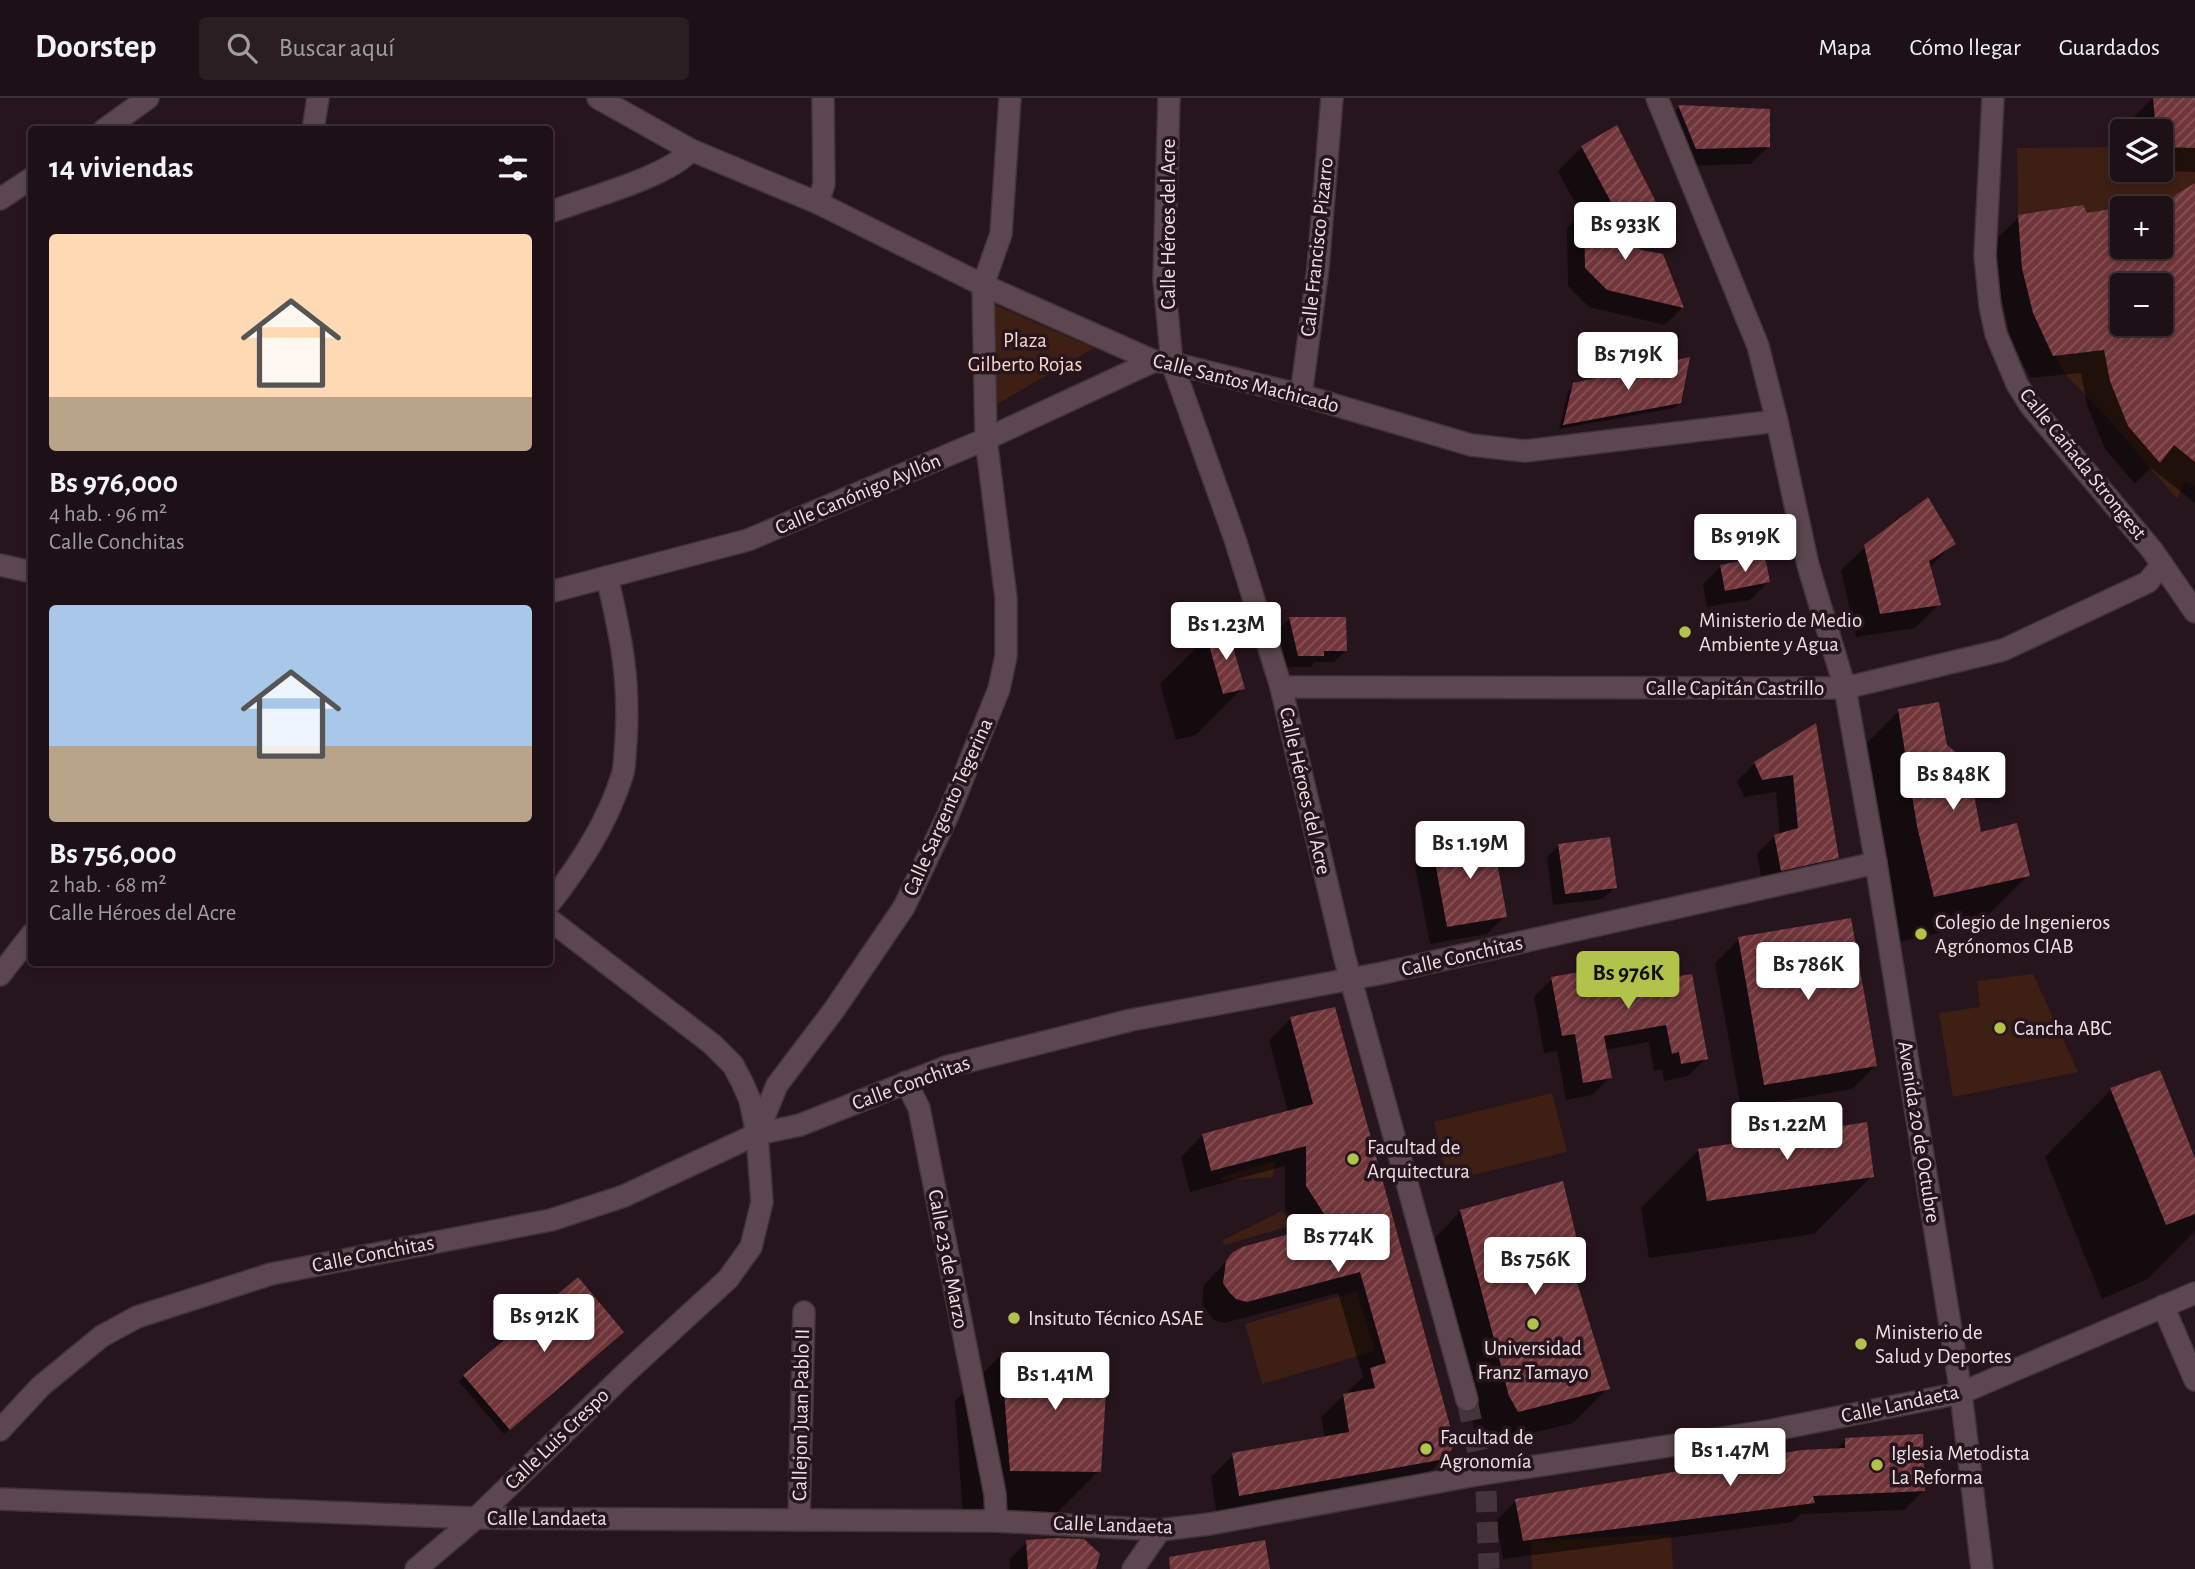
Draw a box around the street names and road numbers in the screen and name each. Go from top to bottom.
street label: Calle Héroes del Acre [1158,138,1179,310]
street label: Calle Francisco Pizarro [1297,156,1337,338]
street label: Calle Santos Machicado [1151,350,1341,416]
street label: Calle Cañada Strongest [2016,384,2150,544]
street label: Calle Canónigo Ayllón [772,450,944,538]
street label: Calle Capitán Castrillo [1646,678,1824,699]
street label: Calle Héroes del Acre [1276,705,1334,877]
street label: Calle Sargento Tegerina [899,715,997,899]
street label: Calle Conchitas [1399,932,1525,980]
street label: Avenida 20 de Octubre [1894,1040,1944,1224]
street label: Calle Conchitas [849,1052,973,1114]
street label: Calle 23 de Marzo [924,1188,972,1330]
street label: Calle Conchitas [310,1232,436,1276]
street label: Callejon Juan Pablo II [789,1329,813,1501]
street label: Calle Landaeta [1839,1381,1961,1427]
street label: Calle Luis Crespo [501,1384,613,1494]
street label: Calle Landaeta [487,1508,607,1529]
street label: Calle Landaeta [1053,1512,1174,1538]

